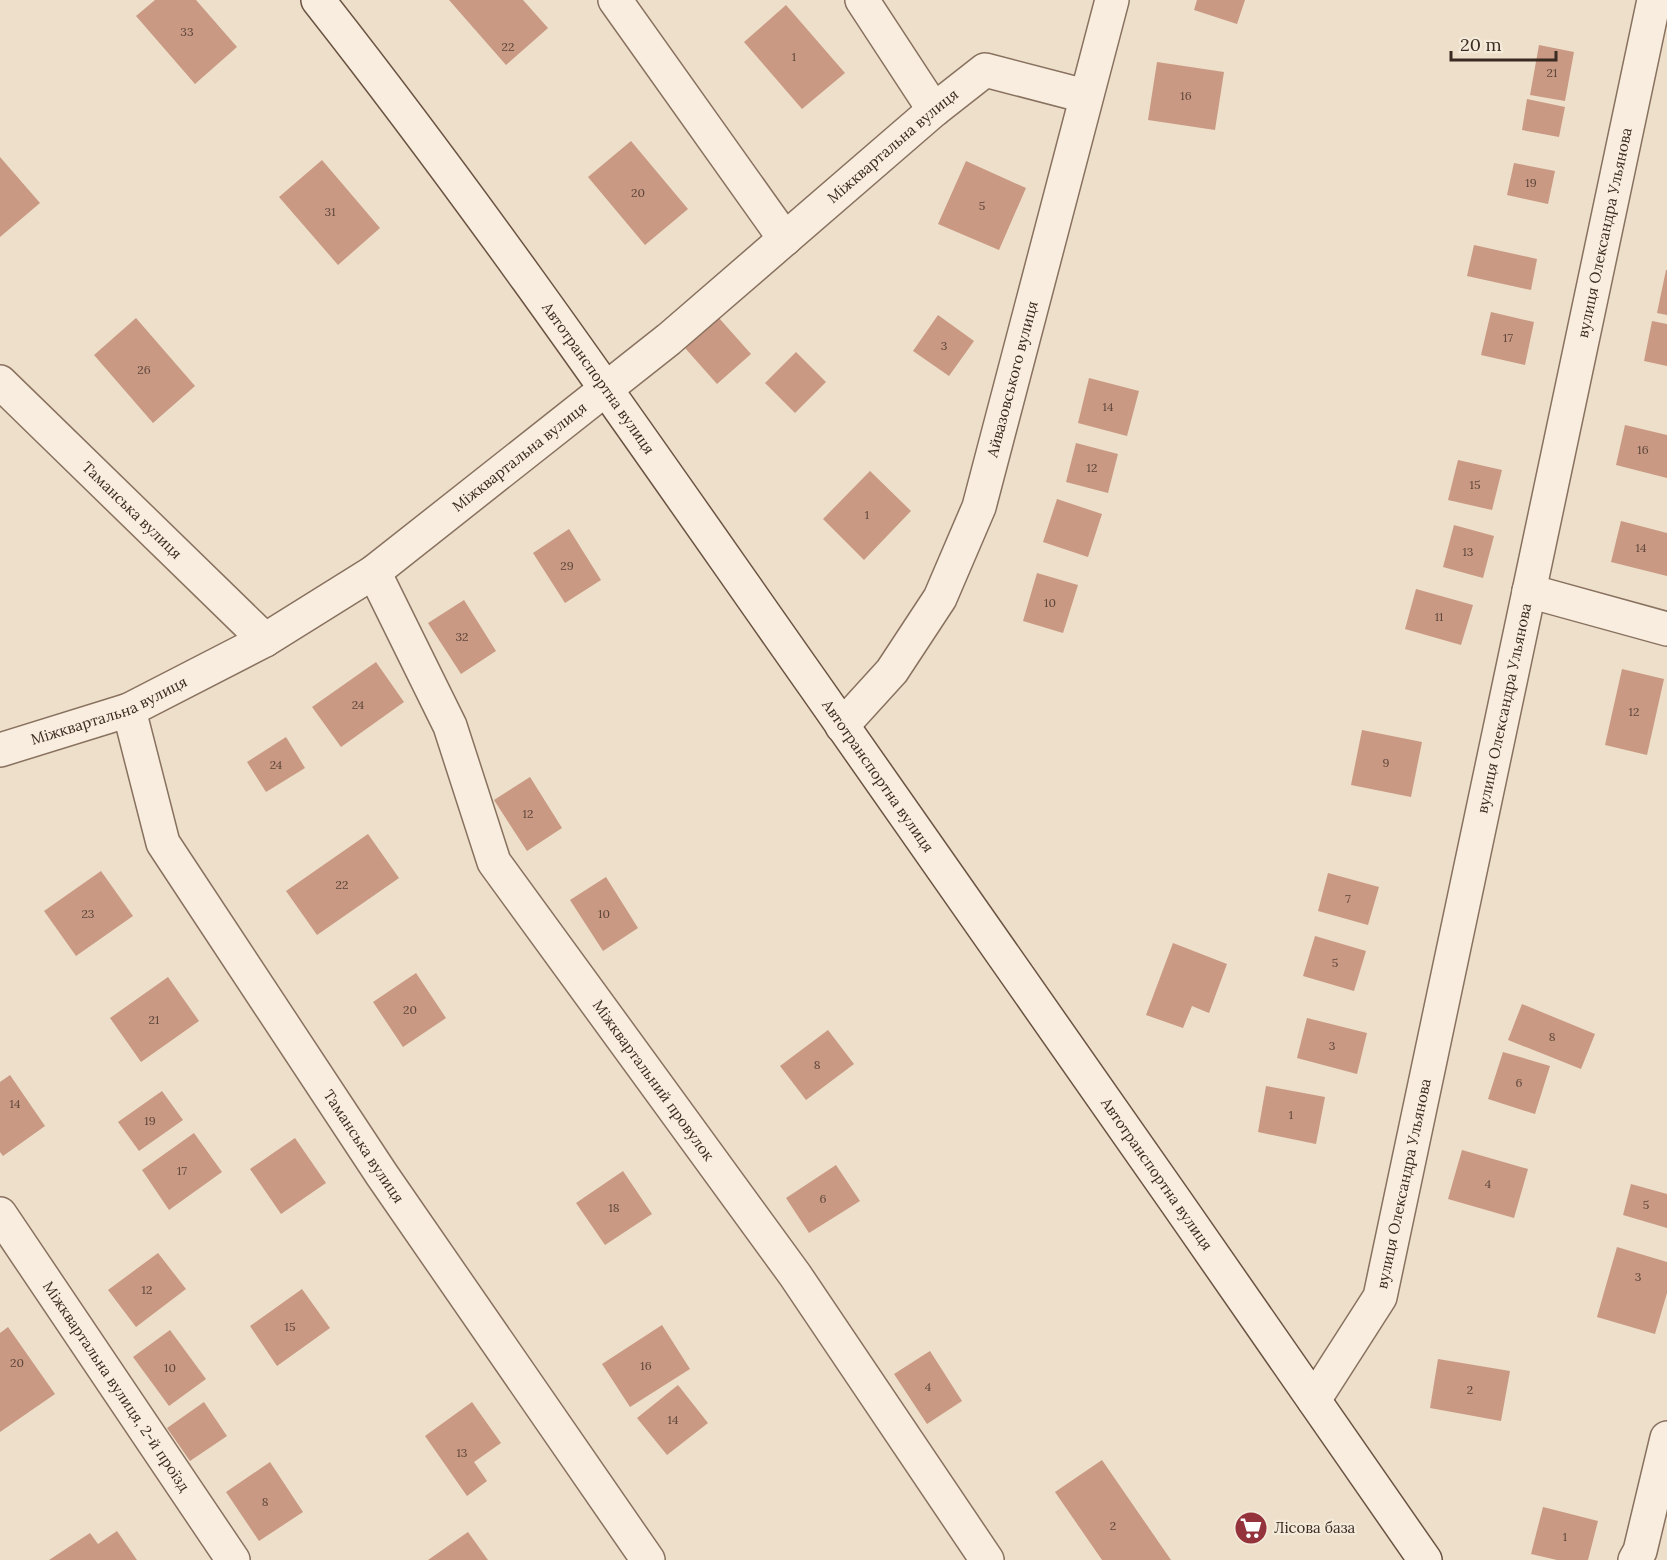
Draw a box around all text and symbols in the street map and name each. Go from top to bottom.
house number: 33 [180,24,194,39]
scale bar [1451,24,1556,62]
text: 20 m [1460,33,1502,56]
house number: 22 [502,39,514,54]
house number: 1 [792,49,796,64]
house number: 21 [1547,65,1557,80]
street label: Міжквартальна вулиця [823,85,962,207]
house number: 16 [1180,88,1192,103]
street label: вулиця Олександра Ульянова [1573,126,1636,340]
house number: 19 [1525,175,1537,190]
house number: 20 [631,185,645,200]
house number: 5 [979,198,985,213]
house number: 31 [324,204,336,219]
street label: Автотранспортна вулиця [538,298,659,458]
street label: Айвазовського вулиця [982,299,1042,460]
house number: 17 [1503,330,1513,345]
house number: 3 [941,338,948,353]
house number: 26 [137,362,151,377]
street label: Міжквартальна вулиця [448,398,590,516]
house number: 14 [1103,399,1114,414]
house number: 16 [1637,442,1649,457]
street label: Таманська вулиця [78,457,186,563]
house number: 12 [1087,460,1097,475]
house number: 15 [1470,477,1480,492]
house number: 1 [865,507,869,522]
house number: 14 [1636,540,1647,555]
house number: 13 [1462,544,1474,559]
house number: 29 [560,558,574,573]
house number: 10 [1044,595,1056,610]
street label: вулиця Олександра Ульянова [1472,601,1535,815]
house number: 11 [1435,609,1443,624]
house number: 32 [455,629,469,644]
street label: Міжквартальна вулиця [28,672,190,749]
street label: Автотранспортна вулиця [818,695,938,856]
house number: 24 [352,697,365,712]
house number: 12 [1629,704,1639,719]
house number: 9 [1383,755,1390,770]
house number: 24 [270,757,283,772]
house number: 12 [523,806,533,821]
house number: 22 [336,877,348,892]
house number: 7 [1345,891,1351,906]
house number: 23 [82,906,95,921]
house number: 10 [598,906,610,921]
house number: 5 [1332,955,1338,970]
street label: Міжквартальний провулок [589,996,719,1164]
house number: 20 [403,1002,417,1017]
house number: 21 [149,1012,159,1027]
house number: 8 [1549,1029,1556,1044]
house number: 3 [1329,1038,1336,1053]
house number: 8 [814,1057,821,1072]
house number: 6 [1516,1075,1523,1090]
street label: вулиця Олександра Ульянова [1372,1077,1435,1291]
street label: Таманська вулиця [319,1086,408,1206]
street label: Автотранспортна вулиця [1097,1093,1217,1254]
house number: 14 [10,1096,21,1111]
house number: 1 [1289,1107,1293,1122]
house number: 19 [144,1113,156,1128]
house number: 17 [177,1163,187,1178]
house number: 4 [1485,1176,1492,1191]
house number: 6 [820,1191,827,1206]
house number: 5 [1643,1197,1649,1212]
house number: 18 [608,1200,620,1215]
house number: 3 [1635,1269,1642,1284]
street label: Міжквартальна вулиця, 2-й проїзд [39,1277,194,1495]
house number: 12 [142,1282,152,1297]
house number: 15 [285,1319,295,1334]
house number: 20 [10,1355,24,1370]
house number: 16 [640,1358,652,1373]
house number: 10 [164,1360,176,1375]
house number: 4 [925,1379,932,1394]
house number: 2 [1467,1382,1473,1397]
house number: 14 [668,1412,679,1427]
house number: 13 [456,1445,468,1460]
house number: 8 [262,1494,269,1509]
supermarket icon: Лісова база [1233,1510,1269,1546]
house number: 2 [1110,1518,1116,1533]
place label: Лісова база [1274,1518,1356,1537]
house number: 1 [1563,1529,1567,1544]

